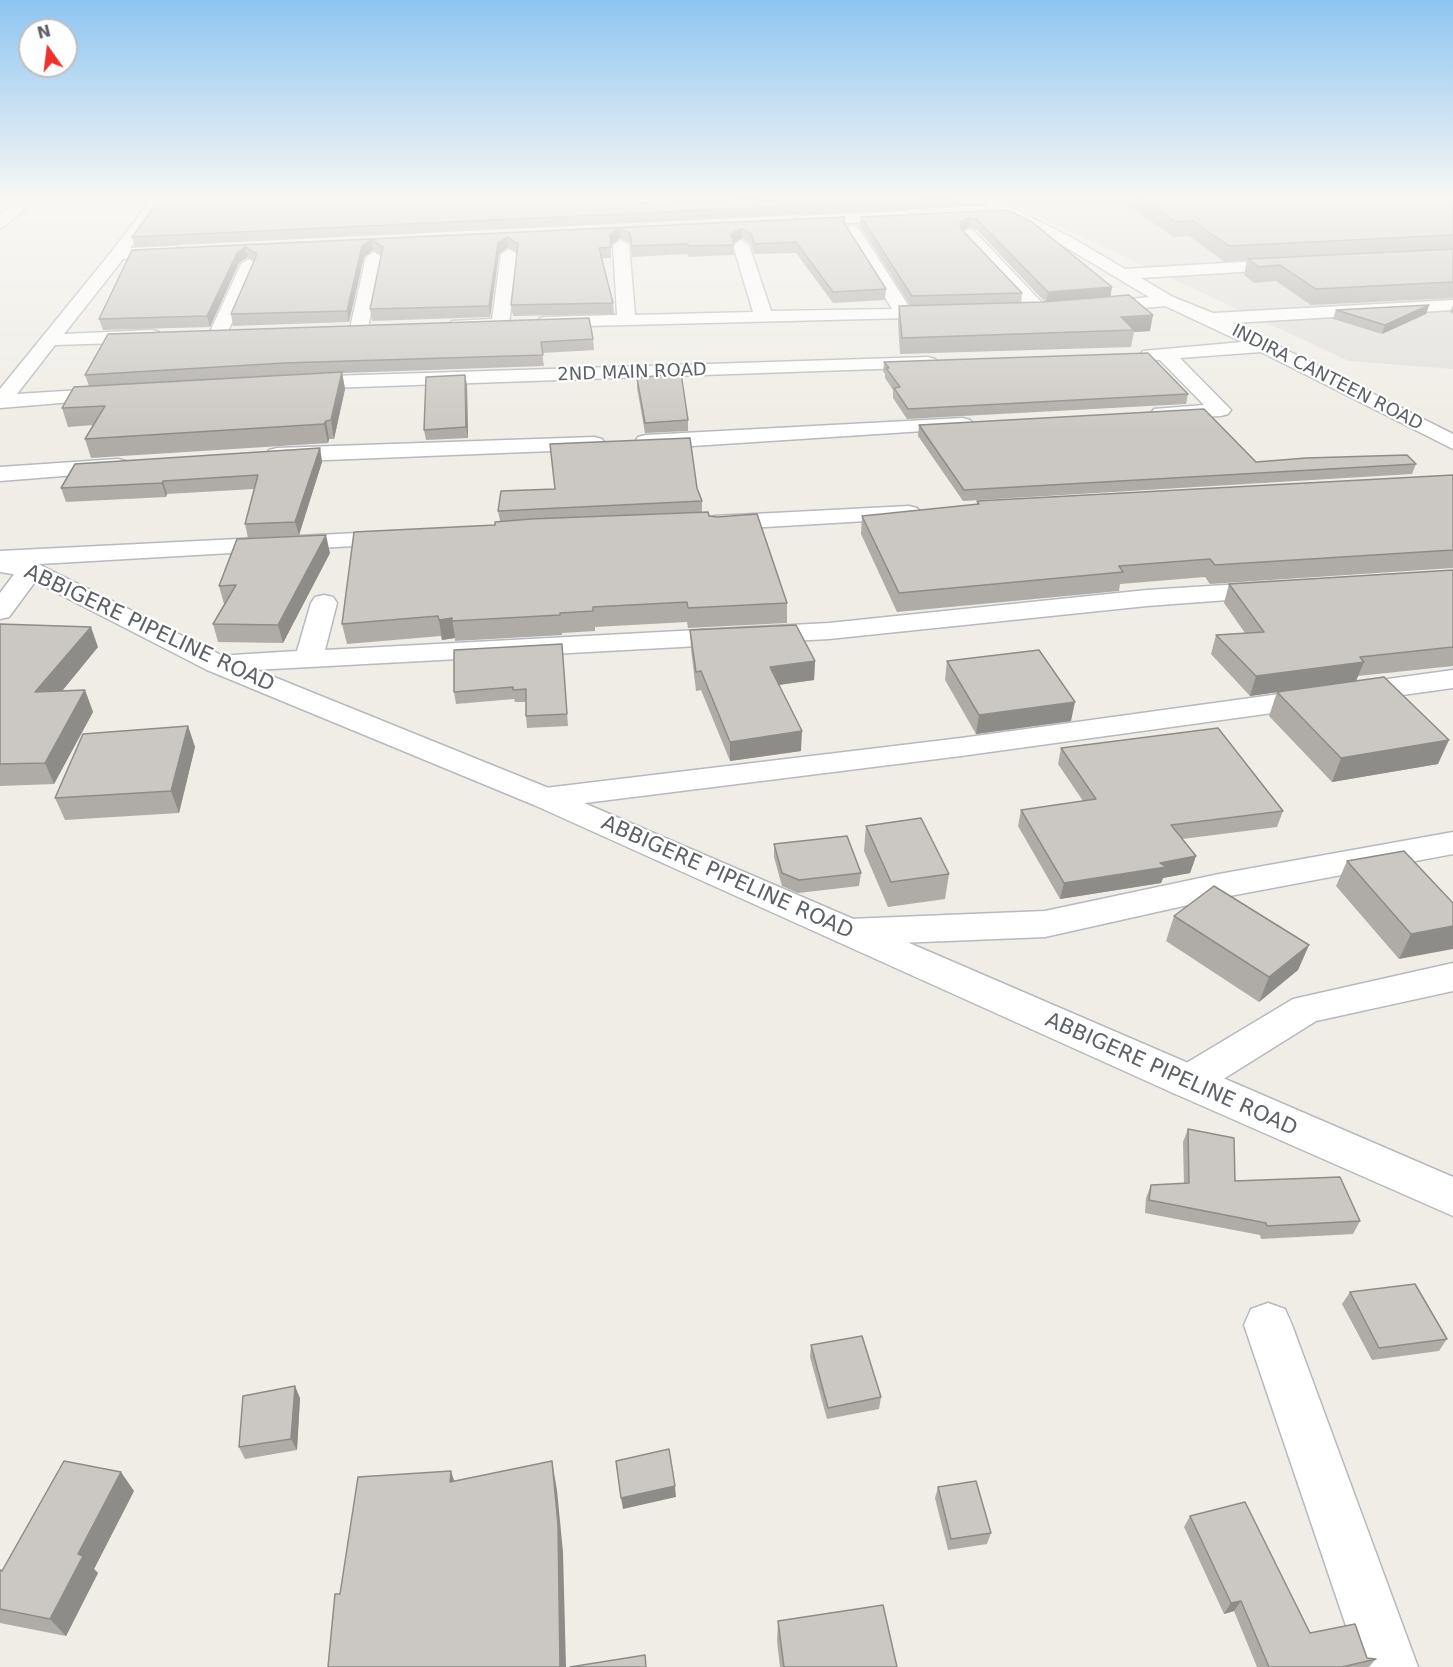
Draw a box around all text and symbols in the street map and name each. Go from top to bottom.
north arrow [18,18,78,78]
text: N [35,21,53,43]
street label: INDIRA CANTEEN ROAD [1228,320,1426,436]
street label: 2ND MAIN ROAD [557,360,707,386]
street label: ABBIGERE PIPELINE ROAD [20,560,278,698]
street label: ABBIGERE PIPELINE ROAD [597,811,857,945]
street label: ABBIGERE PIPELINE ROAD [1041,1008,1301,1142]

